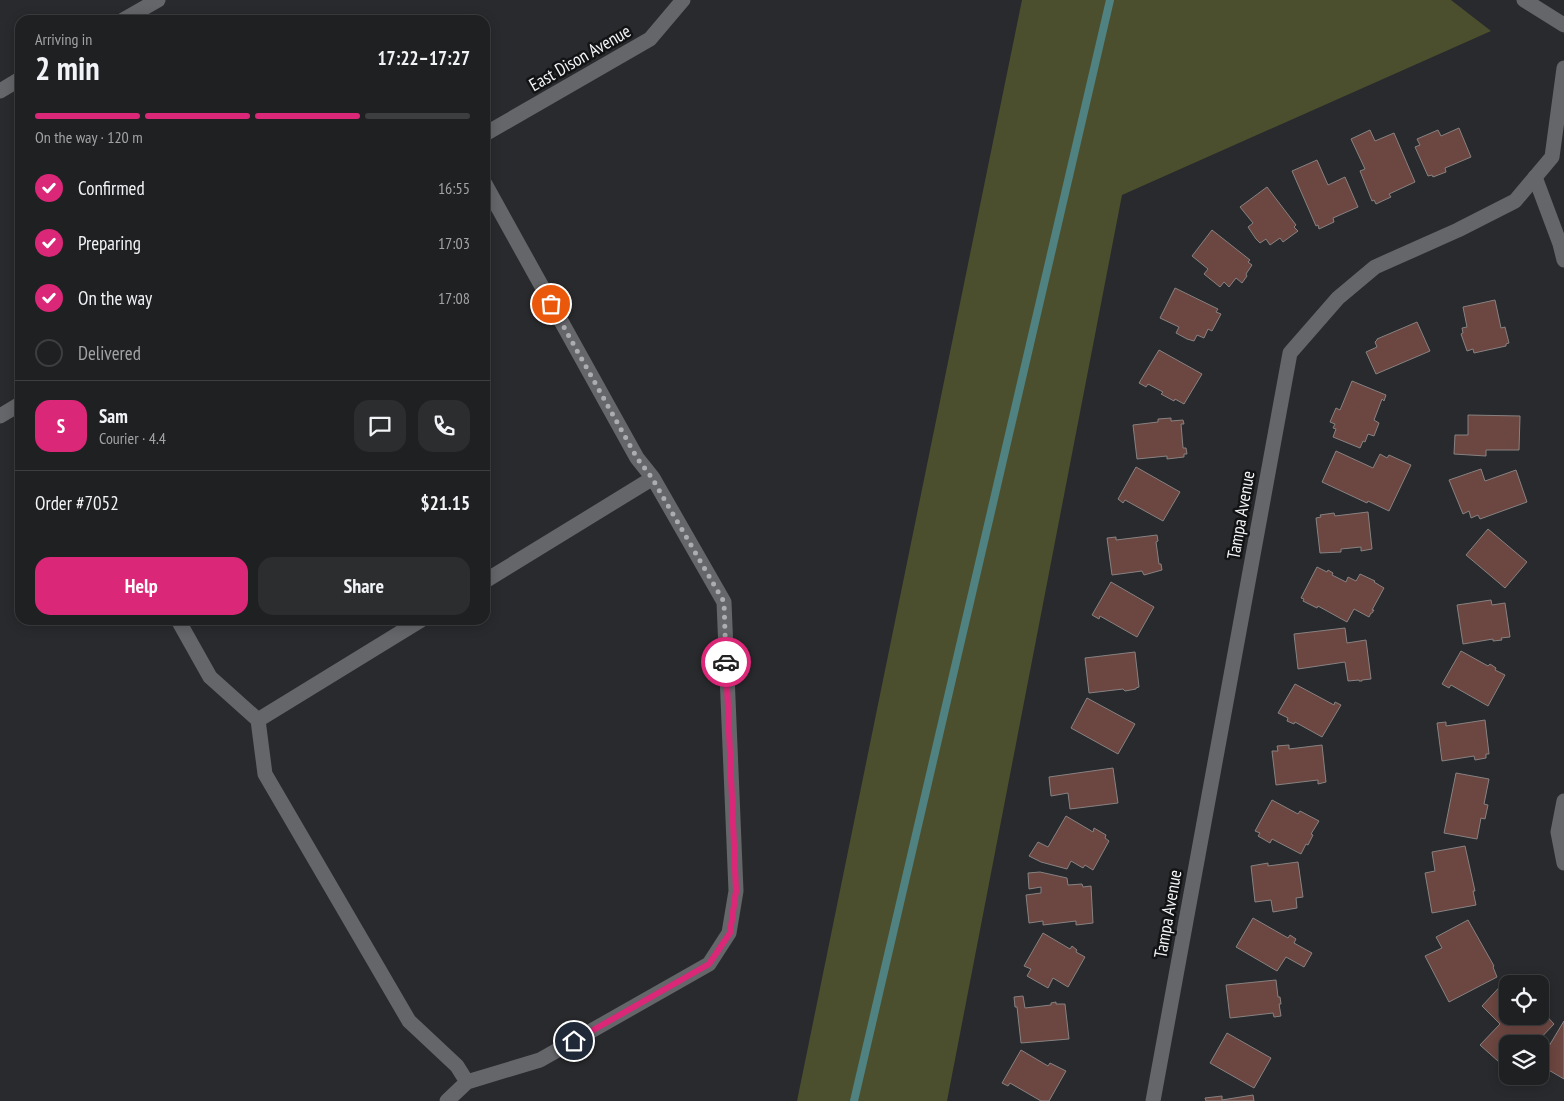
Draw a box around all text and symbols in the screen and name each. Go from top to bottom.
street label: East Dison Avenue [525,19,635,96]
text: Arriving in [35,29,92,49]
text: 17:22–17:27 [377,46,470,70]
text: 2 min [35,47,100,89]
text: On the way · 120 m [35,127,143,147]
icon: check [35,174,63,202]
text: Confirmed [78,176,145,200]
text: 16:55 [438,178,470,198]
icon: check [35,229,63,257]
text: Preparing [78,231,141,255]
text: 17:03 [438,233,470,253]
pin [530,283,572,325]
icon: check [35,284,63,312]
text: On the way [78,286,152,310]
text: 17:08 [438,288,470,308]
icon: bag [537,290,565,318]
text: Delivered [78,341,141,365]
button: chat [354,400,406,452]
button: phone [418,400,470,452]
text: Sam [99,404,128,428]
text: S [57,414,65,438]
text: Courier · 4.4 [99,428,166,448]
street label: Tampa Avenue [1221,469,1260,561]
text: Order #7052 [35,491,119,515]
text: $21.15 [421,491,470,515]
button: Help [35,557,248,615]
button: Share [258,557,470,615]
courier [701,637,751,687]
icon: car [712,648,740,676]
street label: Tampa Avenue [1148,868,1187,960]
map controls [1499,975,1549,1085]
button: locate [1499,975,1549,1025]
pin [553,1020,595,1062]
icon: home [560,1027,588,1055]
button: layers [1499,1035,1549,1085]

